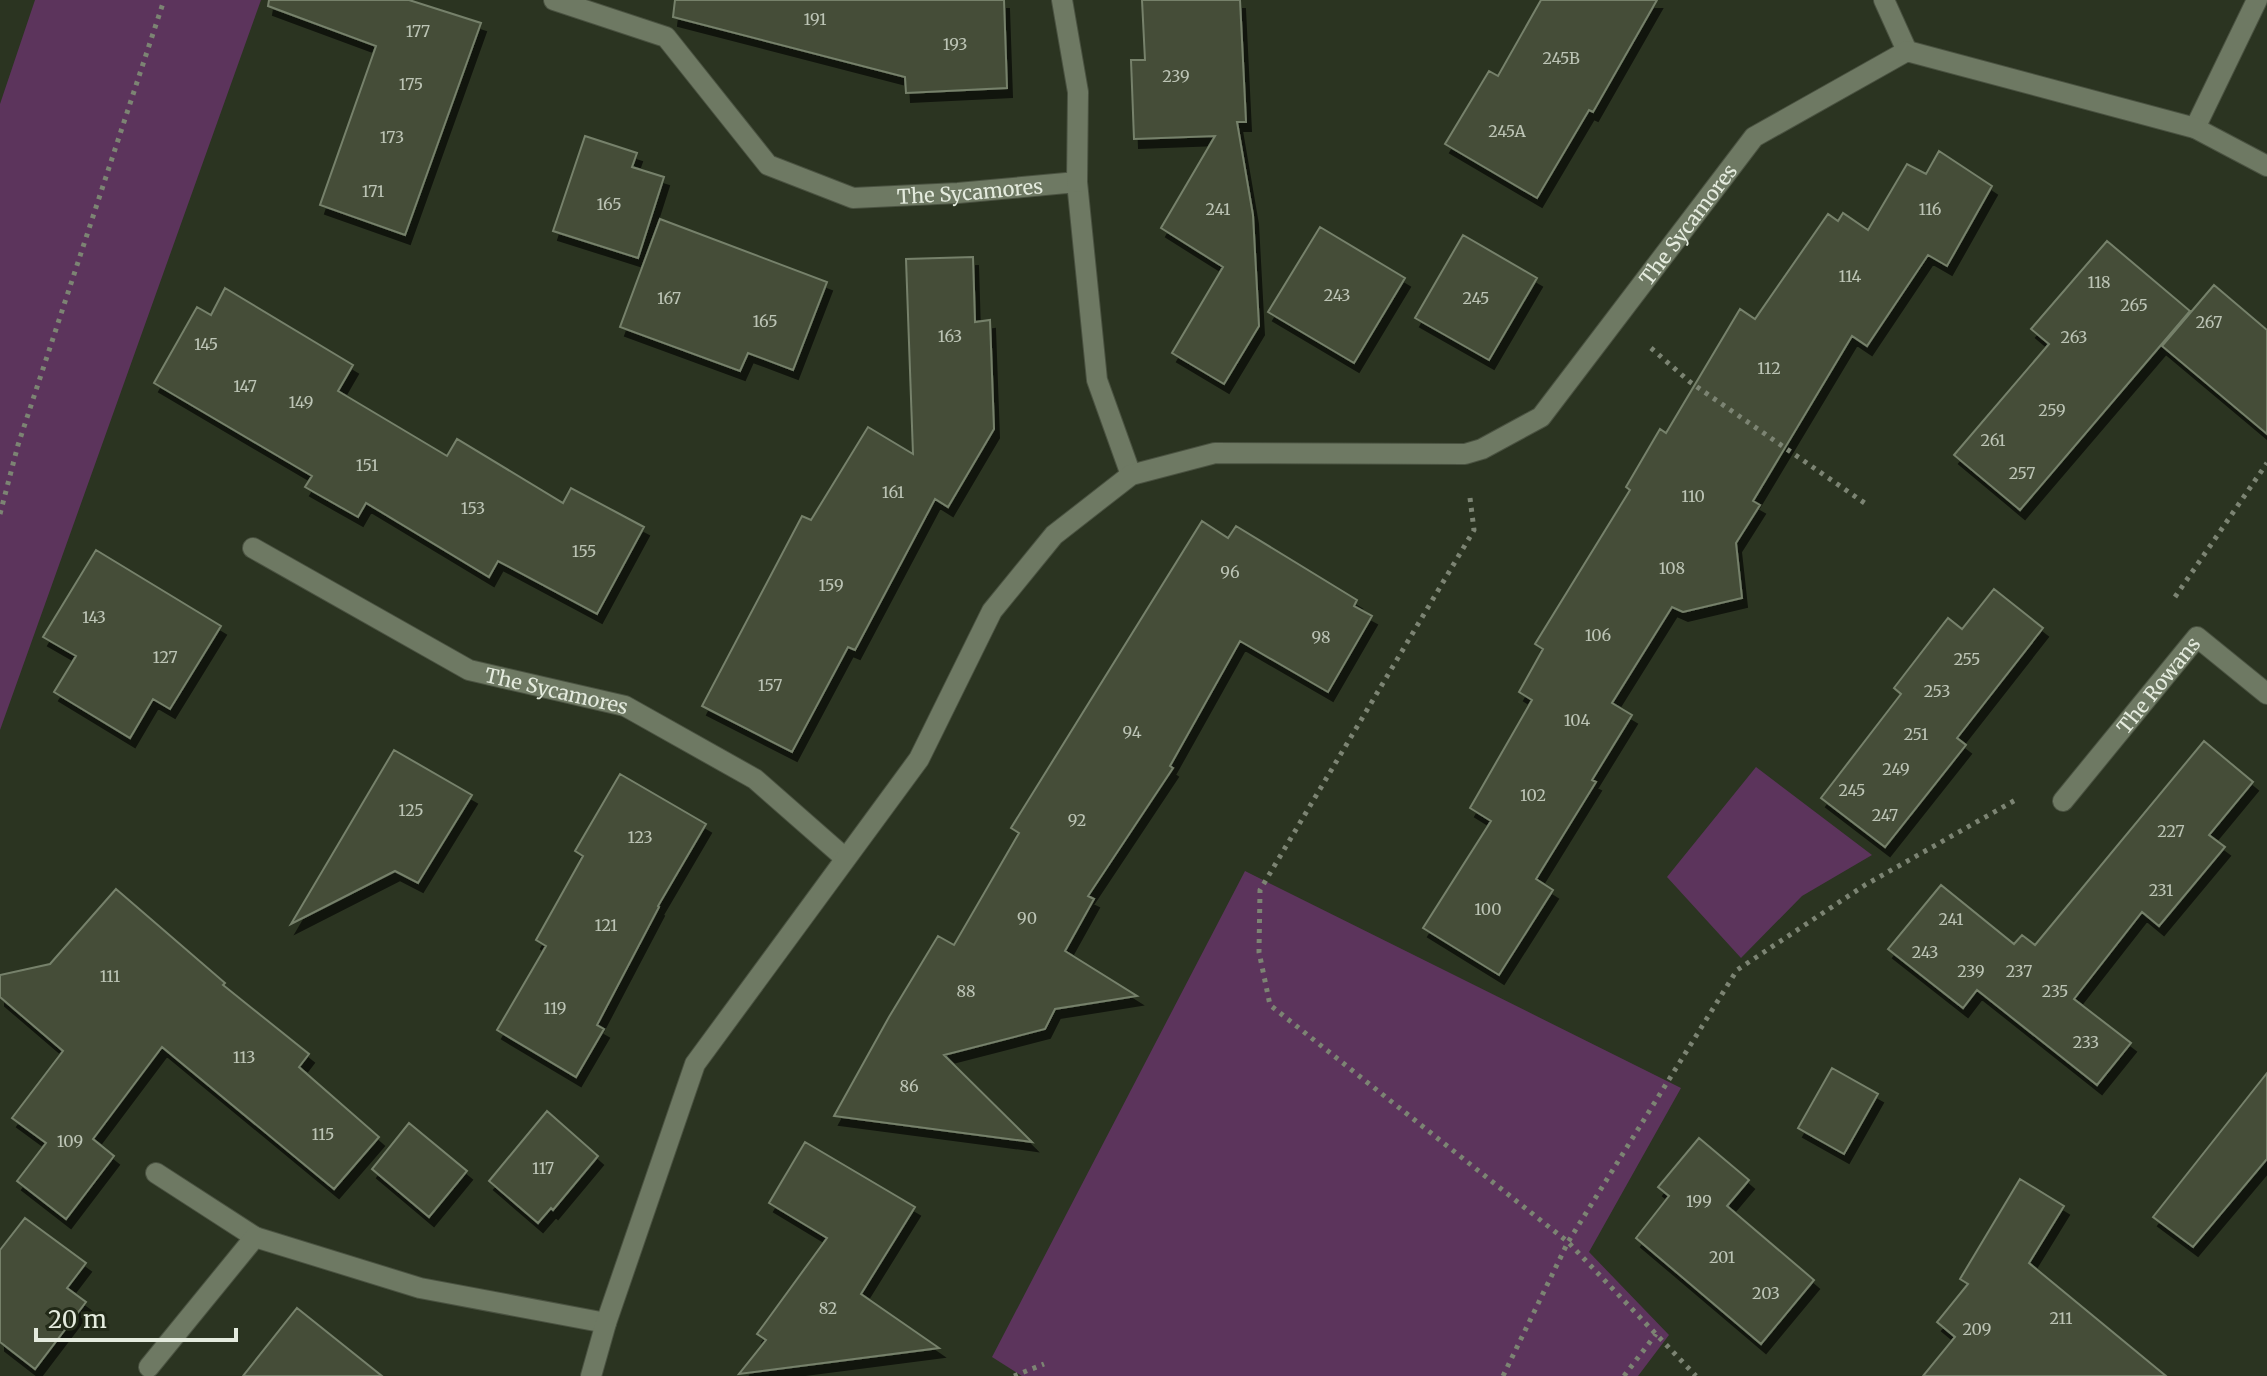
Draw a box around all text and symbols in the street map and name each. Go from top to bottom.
house number: 191 [804,9,826,29]
house number: 177 [406,21,430,41]
house number: 193 [943,34,967,54]
house number: 245B [1542,48,1580,68]
house number: 239 [1162,66,1190,86]
house number: 175 [399,74,423,94]
house number: 245A [1488,121,1527,141]
house number: 173 [380,127,404,147]
street label: The Sycamores [1633,158,1742,290]
street label: The Sycamores [896,173,1044,208]
house number: 171 [362,181,384,201]
house number: 165 [597,194,621,214]
house number: 241 [1206,199,1230,219]
house number: 116 [1918,199,1942,219]
house number: 114 [1839,266,1862,286]
house number: 118 [2087,272,2111,292]
house number: 243 [1324,285,1350,305]
house number: 167 [657,288,681,308]
house number: 245 [1463,288,1489,308]
house number: 265 [2120,295,2148,315]
house number: 165 [753,311,777,331]
house number: 267 [2196,312,2222,332]
house number: 163 [938,326,962,346]
house number: 263 [2061,327,2087,347]
house number: 145 [194,334,218,354]
house number: 112 [1757,358,1781,378]
house number: 147 [233,376,257,396]
house number: 149 [289,392,313,412]
house number: 259 [2038,400,2066,420]
house number: 261 [1981,430,2005,450]
house number: 151 [356,455,378,475]
house number: 257 [2009,463,2035,483]
house number: 161 [882,482,904,502]
house number: 110 [1681,486,1705,506]
house number: 153 [461,498,485,518]
house number: 155 [572,541,596,561]
house number: 108 [1659,558,1685,578]
house number: 96 [1220,562,1240,582]
house number: 159 [818,575,844,595]
house number: 143 [82,607,106,627]
house number: 106 [1585,625,1612,645]
house number: 98 [1312,627,1330,647]
street label: The Rowans [2111,631,2205,739]
house number: 127 [152,647,178,667]
house number: 255 [1954,649,1980,669]
street label: The Sycamores [483,662,631,719]
house number: 157 [758,675,782,695]
house number: 253 [1924,681,1950,701]
house number: 104 [1564,710,1590,730]
house number: 94 [1122,722,1142,742]
house number: 251 [1904,724,1928,744]
house number: 249 [1882,759,1910,779]
house number: 245 [1839,780,1865,800]
house number: 102 [1520,785,1546,805]
house number: 125 [398,800,424,820]
house number: 247 [1872,805,1898,825]
house number: 92 [1068,810,1086,830]
house number: 227 [2157,821,2185,841]
house number: 123 [627,827,653,847]
house number: 231 [2149,880,2173,900]
house number: 100 [1474,899,1502,919]
house number: 90 [1017,908,1037,928]
house number: 241 [1939,909,1963,929]
house number: 121 [594,915,618,935]
house number: 243 [1912,942,1938,962]
house number: 239 [1957,961,1985,981]
house number: 237 [2006,961,2032,981]
house number: 111 [100,966,120,986]
house number: 88 [956,981,976,1001]
house number: 235 [2042,981,2068,1001]
house number: 119 [544,998,566,1018]
house number: 233 [2073,1032,2099,1052]
house number: 113 [233,1047,255,1067]
house number: 86 [899,1076,919,1096]
house number: 115 [312,1124,334,1144]
house number: 109 [57,1131,83,1151]
house number: 117 [532,1158,554,1178]
house number: 199 [1686,1191,1712,1211]
house number: 201 [1709,1247,1735,1267]
house number: 203 [1752,1283,1780,1303]
scale bar [36,1292,236,1342]
house number: 82 [819,1298,837,1318]
text: 20 m [48,1304,107,1335]
house number: 211 [2050,1308,2072,1328]
house number: 209 [1962,1319,1992,1339]

